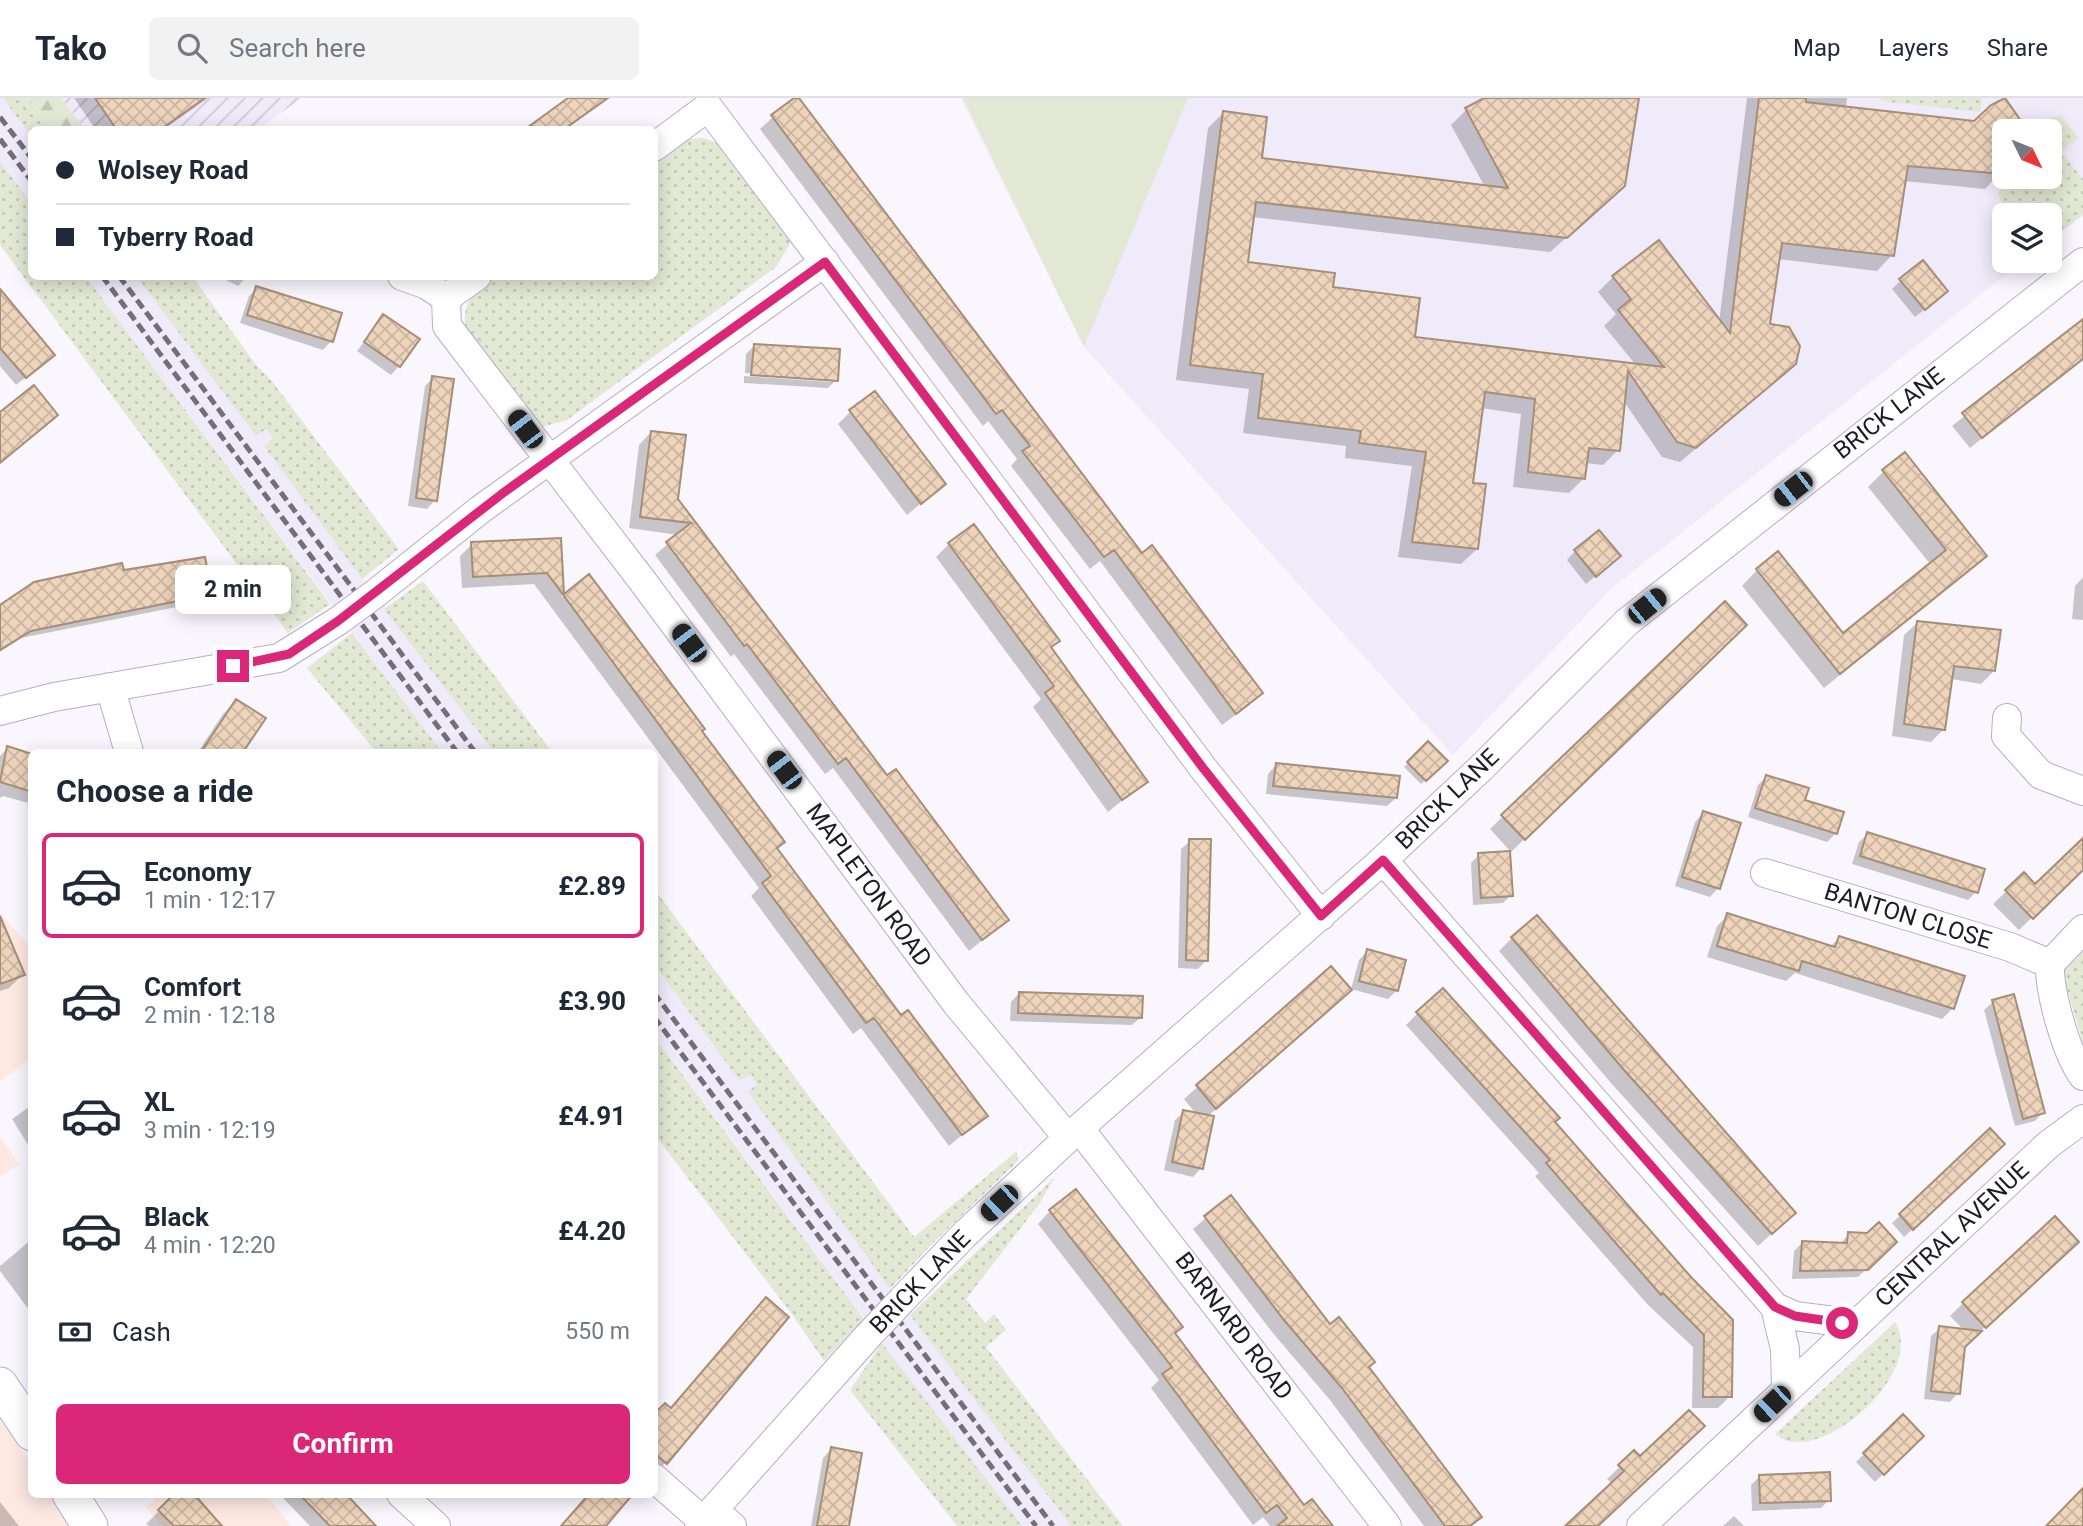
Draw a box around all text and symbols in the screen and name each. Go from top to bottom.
search box [149,17,639,80]
text: Tako [35,29,107,68]
icon: search [173,29,211,67]
text: Search here [229,33,366,63]
text: Map [1793,34,1841,62]
text: Layers [1879,34,1949,62]
text: Share [1987,34,2048,62]
north arrow [1992,119,2062,189]
map controls [1992,119,2062,273]
text: Wolsey Road [98,155,249,185]
button: layers [1992,203,2062,273]
text: Tyberry Road [98,222,254,252]
street label: BRICK LANE [1828,361,1950,465]
car [504,406,547,452]
car [1770,468,1817,510]
callout: 2 min [175,564,291,614]
text: 2 min [204,576,262,603]
car [1625,585,1670,627]
car [668,620,711,666]
route end [217,650,249,682]
street label: BRICK LANE [1390,743,1504,855]
car [763,747,806,793]
text: Choose a ride [56,772,253,810]
street label: MAPLETON ROAD [800,798,938,972]
icon: car [60,854,123,917]
text: Economy [144,857,251,887]
text: £2.89 [558,871,626,901]
street label: BANTON CLOSE [1821,877,1995,955]
text: 1 min · 12:17 [144,887,276,914]
icon: car [60,969,123,1032]
text: Comfort [144,972,241,1002]
text: £3.90 [558,986,626,1016]
text: 2 min · 12:18 [144,1002,276,1029]
icon: car [60,1084,123,1147]
text: XL [144,1087,175,1117]
text: £4.91 [558,1101,626,1131]
text: 3 min · 12:19 [144,1117,276,1144]
street label: CENTRAL AVENUE [1869,1156,2035,1312]
car [977,1181,1022,1225]
icon: car [60,1199,123,1262]
text: Black [144,1202,209,1232]
text: £4.20 [558,1216,626,1246]
street label: BRICK LANE [864,1225,976,1339]
text: 4 min · 12:20 [144,1232,276,1259]
street label: BARNARD ROAD [1169,1247,1299,1405]
route start [1826,1307,1858,1339]
icon: cash [56,1313,94,1351]
text: Cash [112,1317,171,1347]
text: 550 m [565,1318,630,1345]
car [1750,1382,1795,1426]
button: Confirm [56,1404,630,1484]

